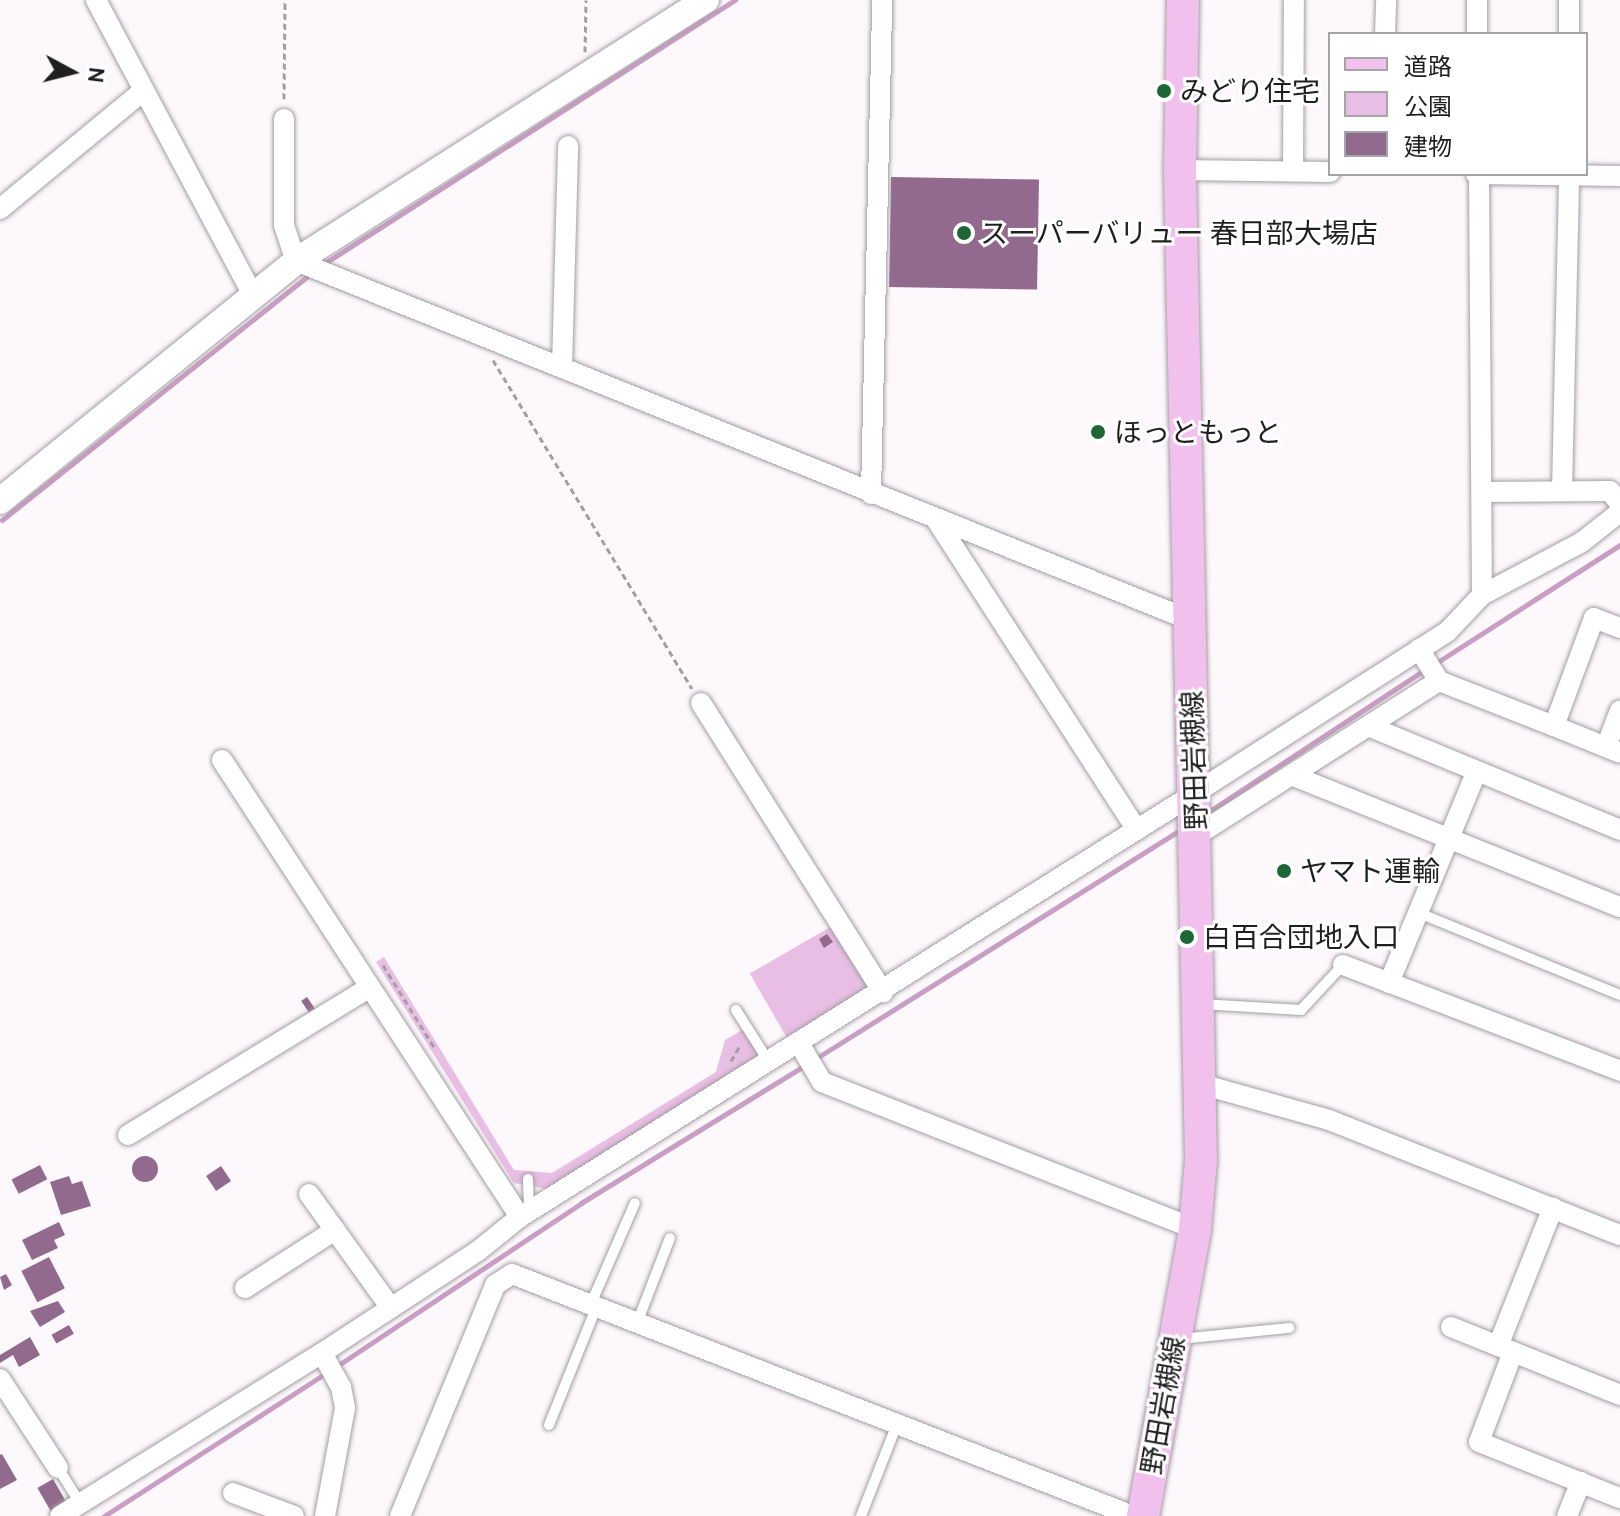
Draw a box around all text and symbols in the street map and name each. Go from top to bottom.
north arrow [32,32,112,112]
legend [1328,32,1588,176]
text: 道路 [1404,52,1452,81]
text: N [82,66,111,84]
place label: みどり住宅 [1180,74,1320,108]
marker: みどり住宅 [1155,82,1173,100]
text: 公園 [1404,92,1452,121]
text: 建物 [1404,132,1452,161]
place label: スーパーバリュー 春日部大場店 [980,216,1378,250]
marker: スーパーバリュー 春日部大場店 [955,224,973,242]
place label: ほっともっと [1114,415,1282,449]
marker: ほっともっと [1089,423,1107,441]
street label: 野田岩槻線 [1175,689,1213,831]
place label: ヤマト運輸 [1300,854,1440,888]
marker: ヤマト運輸 [1275,862,1293,880]
place label: 白百合団地入口 [1203,920,1399,954]
marker: 白百合団地入口 [1178,928,1196,946]
street label: 野田岩槻線 [1134,1333,1192,1477]

